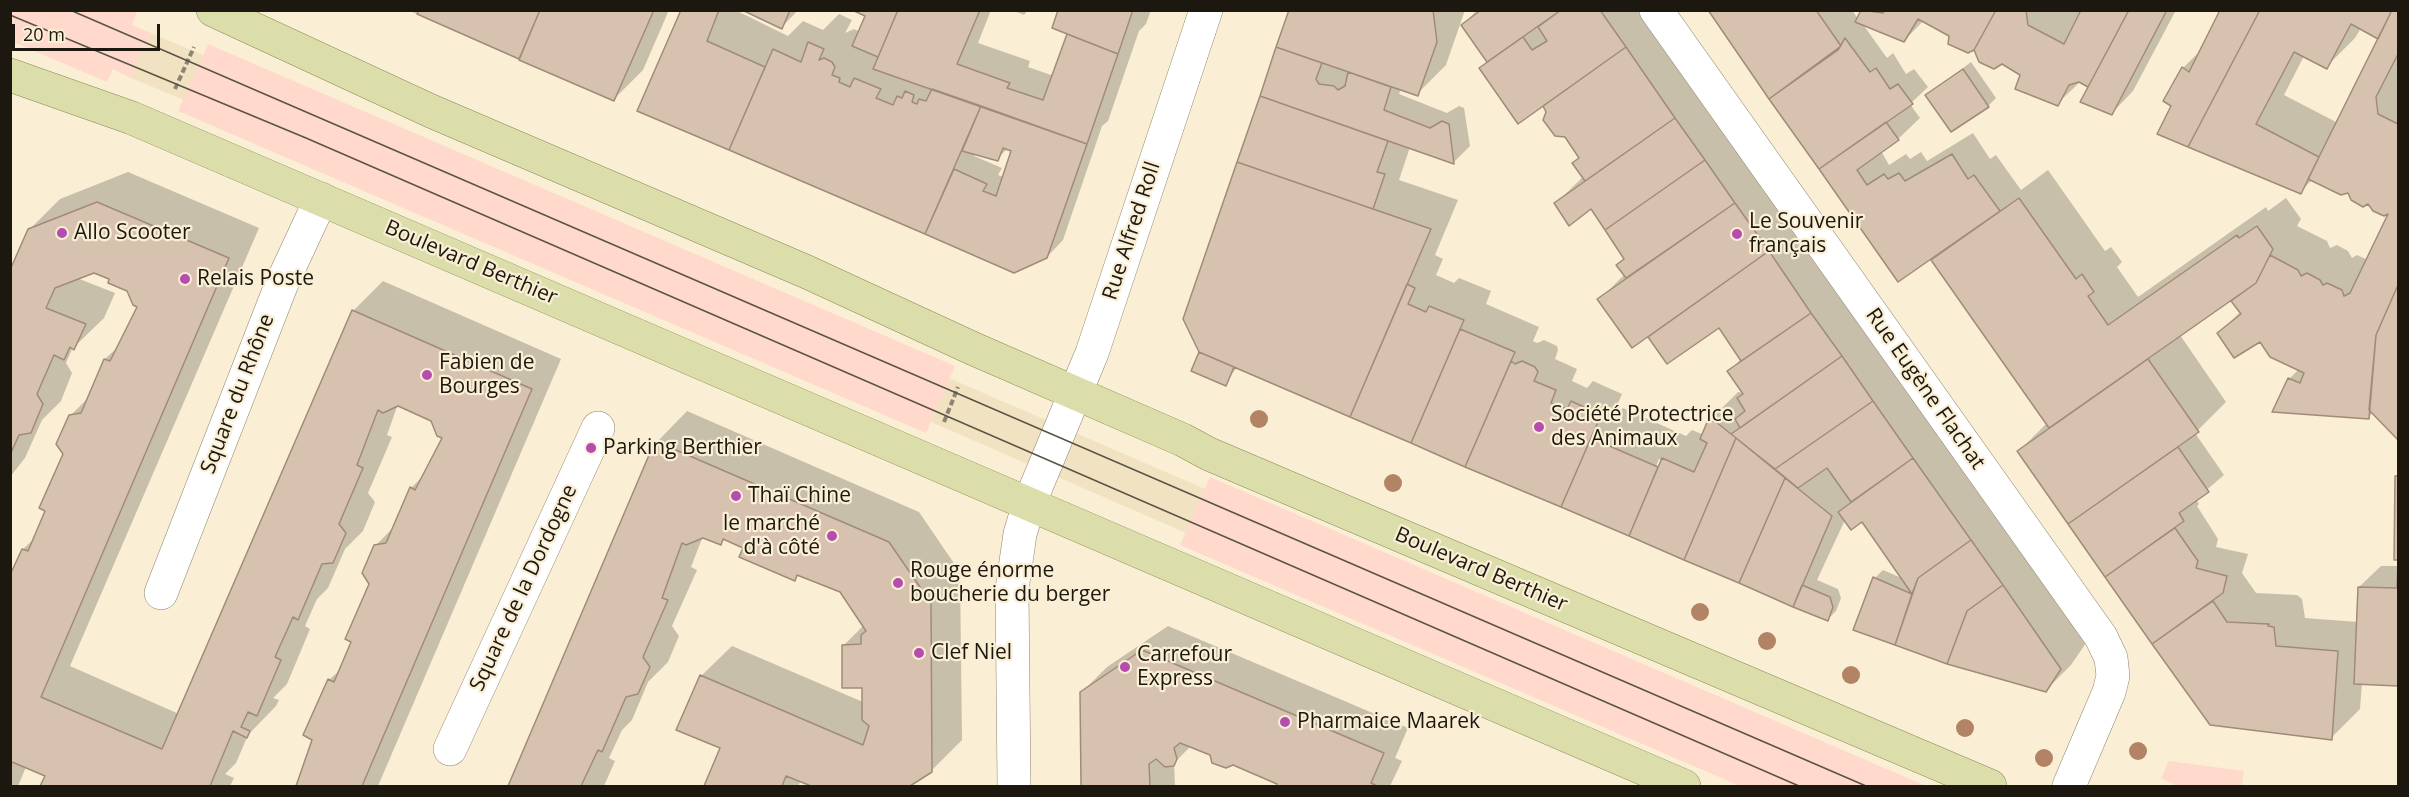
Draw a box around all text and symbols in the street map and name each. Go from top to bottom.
scale bar [15,12,164,50]
text: 20 m [23,22,65,46]
street label: Rue Alfred Roll [1098,159,1166,303]
place label: Le Souvenir français [1749,209,1863,259]
street label: Boulevard Berthier [381,215,561,311]
place label: Allo Scooter [74,220,191,246]
marker: Allo Scooter [55,226,69,240]
marker: Le Souvenir français [1730,227,1744,241]
place label: Relais Poste [197,266,314,292]
marker: Relais Poste [178,272,192,286]
street label: Rue Eugène Flachat [1860,304,1990,474]
street label: Square du Rhône [196,311,280,477]
place label: Fabien de Bourges [439,350,534,400]
marker: Fabien de Bourges [420,368,434,382]
place label: Société Protectrice des Animaux [1551,402,1733,452]
marker: Société Protectrice des Animaux [1532,420,1546,434]
place label: Parking Berthier [603,435,762,461]
marker: Parking Berthier [584,441,598,455]
street label: Square de la Dordogne [465,481,583,695]
place label: Thaï Chine [748,483,851,509]
marker: Thaï Chine [729,489,743,503]
place label: le marché d'à côté [723,511,820,561]
street label: Boulevard Berthier [1391,522,1571,618]
marker: le marché d'à côté [825,529,839,543]
place label: Rouge énorme boucherie du berger [910,558,1110,608]
marker: Rouge énorme boucherie du berger [891,576,905,590]
place label: Clef Niel [931,640,1012,666]
place label: Carrefour Express [1137,642,1232,692]
marker: Clef Niel [912,646,926,660]
marker: Carrefour Express [1118,660,1132,674]
place label: Pharmaice Maarek [1297,709,1480,735]
marker: Pharmaice Maarek [1278,715,1292,729]

